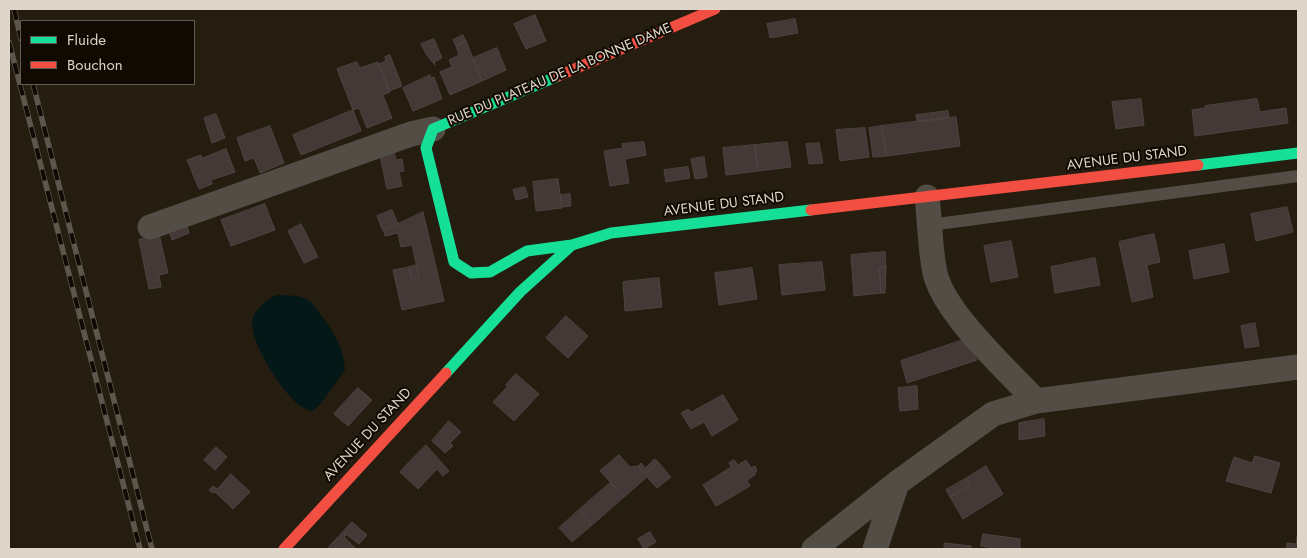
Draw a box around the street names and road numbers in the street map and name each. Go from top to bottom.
street label: RUE DU PLATEAU DE LA BONNE DAME [446,20,674,130]
street label: AVENUE DU STAND [1066,143,1188,175]
street label: AVENUE DU STAND [663,189,785,221]
street label: AVENUE DU STAND [321,385,415,485]

